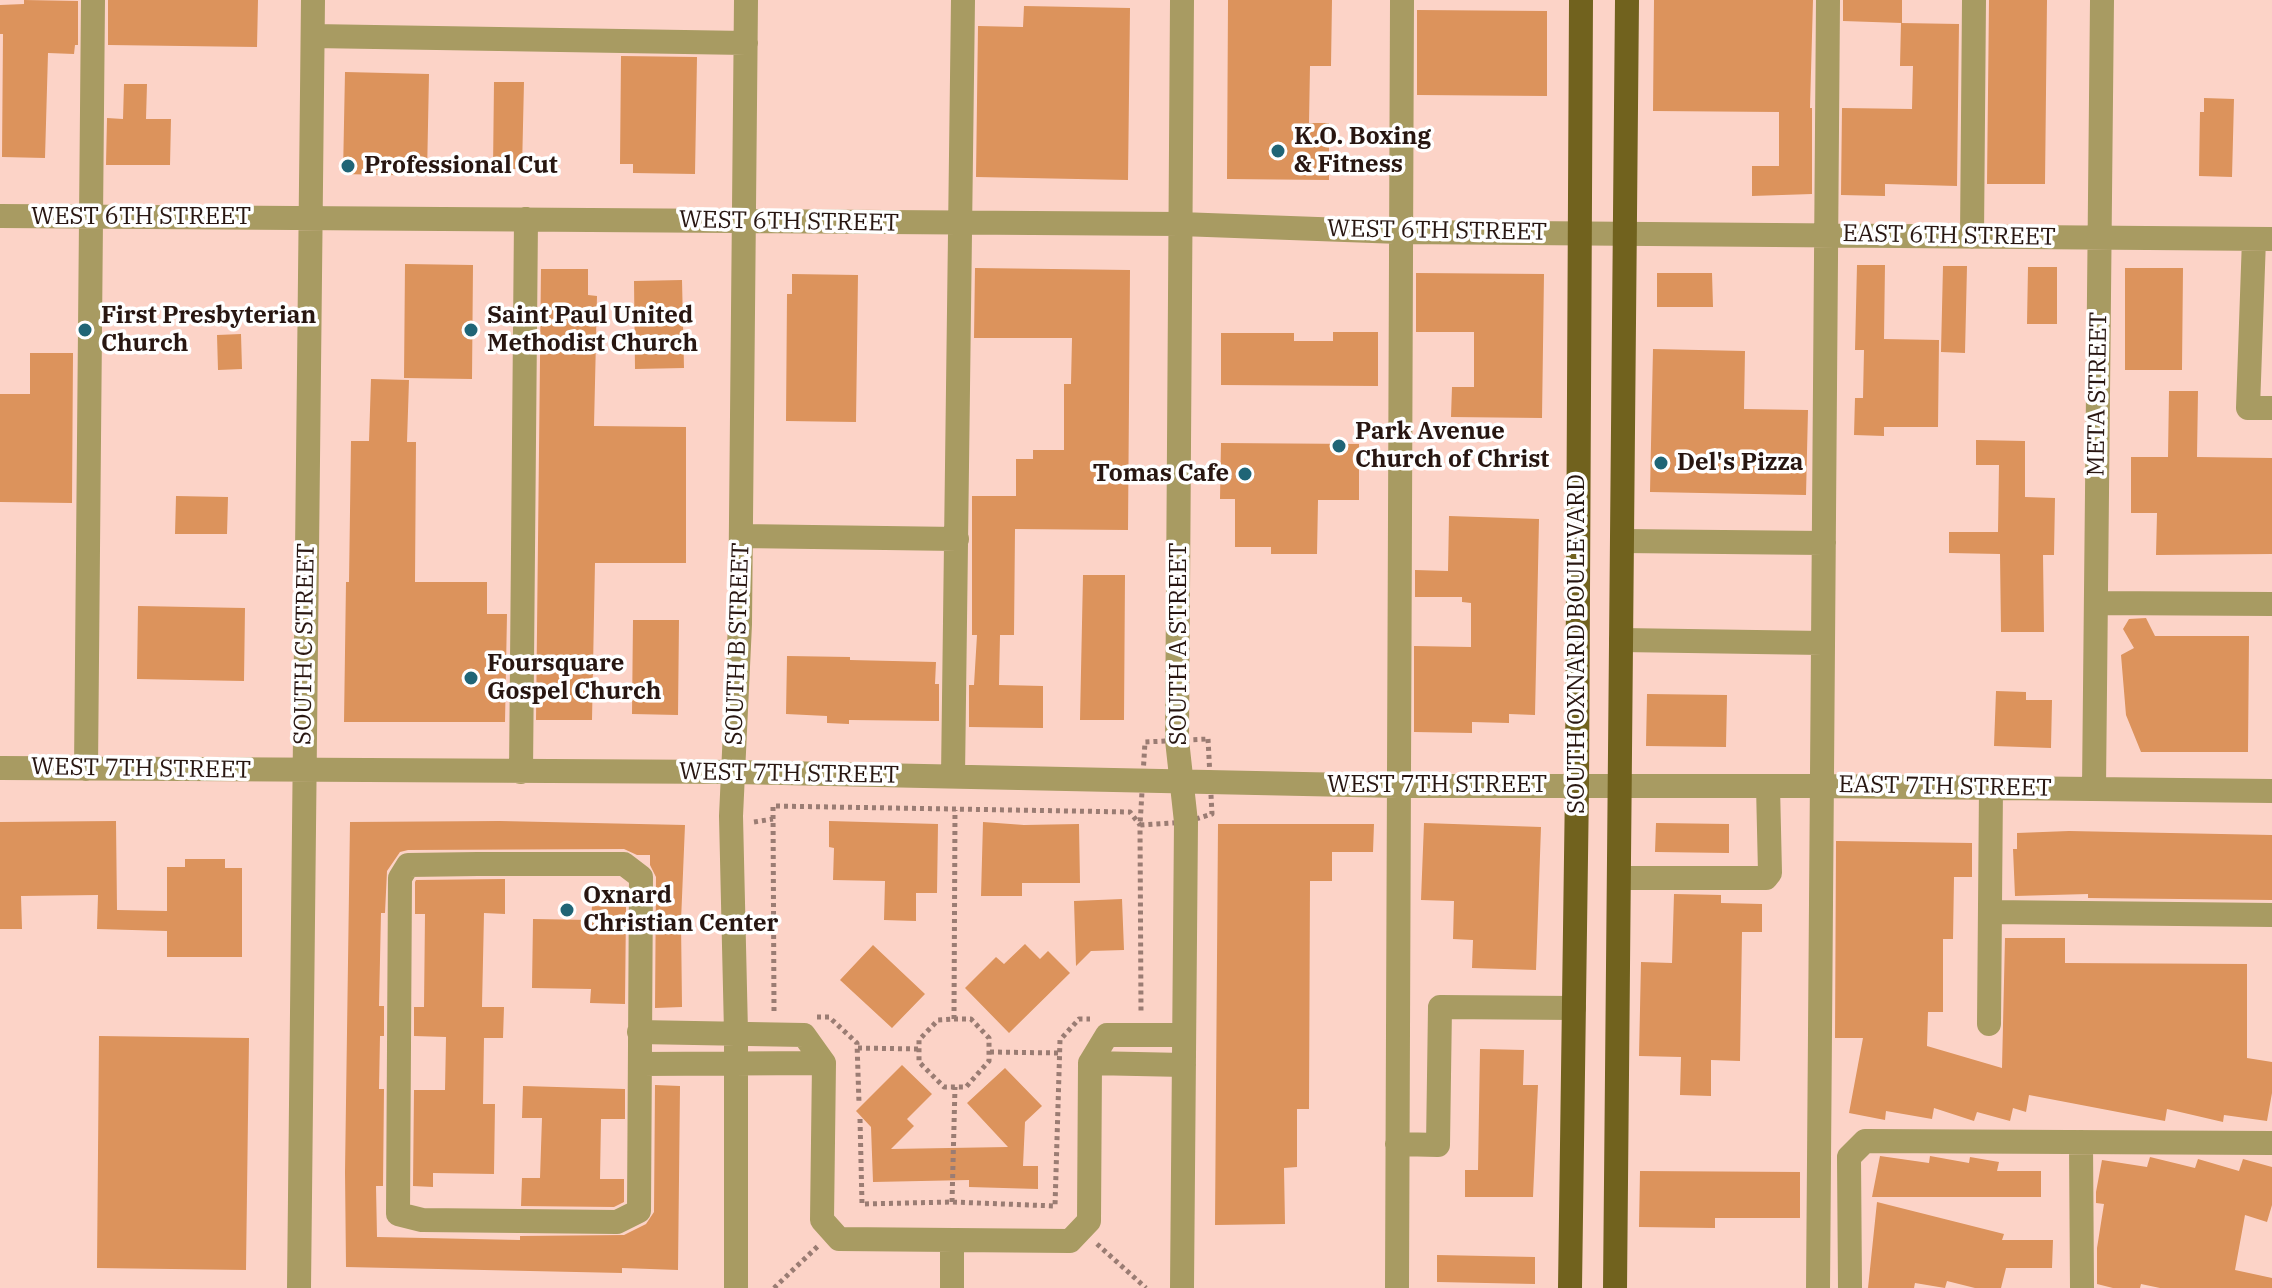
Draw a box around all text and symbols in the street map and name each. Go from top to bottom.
place label: K.O. Boxing & Fitness [1294,123,1431,179]
marker: K.O. Boxing & Fitness [1269,142,1287,160]
place label: Professional Cut [364,152,558,180]
marker: Professional Cut [339,157,357,175]
street label: WEST 6TH STREET [31,203,251,231]
street label: WEST 6TH STREET [679,206,899,238]
street label: WEST 6TH STREET [1327,215,1547,247]
street label: EAST 6TH STREET [1842,220,2056,252]
place label: First Presbyterian Church [101,302,316,358]
place label: Saint Paul United Methodist Church [487,302,698,358]
street label: META STREET [2082,311,2114,477]
marker: First Presbyterian Church [76,321,94,339]
marker: Saint Paul United Methodist Church [462,321,480,339]
place label: Park Avenue Church of Christ [1355,418,1549,474]
marker: Park Avenue Church of Christ [1330,437,1348,455]
place label: Del's Pizza [1677,449,1803,477]
marker: Del's Pizza [1652,454,1670,472]
place label: Tomas Cafe [1093,460,1229,488]
marker: Tomas Cafe [1236,465,1254,483]
street label: SOUTH OXNARD BOULEVARD [1563,474,1591,814]
street label: SOUTH B STREET [720,542,756,746]
street label: SOUTH A STREET [1165,542,1193,746]
street label: SOUTH C STREET [289,543,321,745]
place label: Foursquare Gospel Church [487,650,661,706]
marker: Foursquare Gospel Church [462,669,480,687]
street label: WEST 7TH STREET [31,753,251,785]
street label: WEST 7TH STREET [679,758,899,790]
street label: WEST 7TH STREET [1327,771,1547,799]
street label: EAST 7TH STREET [1838,771,2052,803]
place label: Oxnard Christian Center [583,882,778,938]
marker: Oxnard Christian Center [558,901,576,919]

